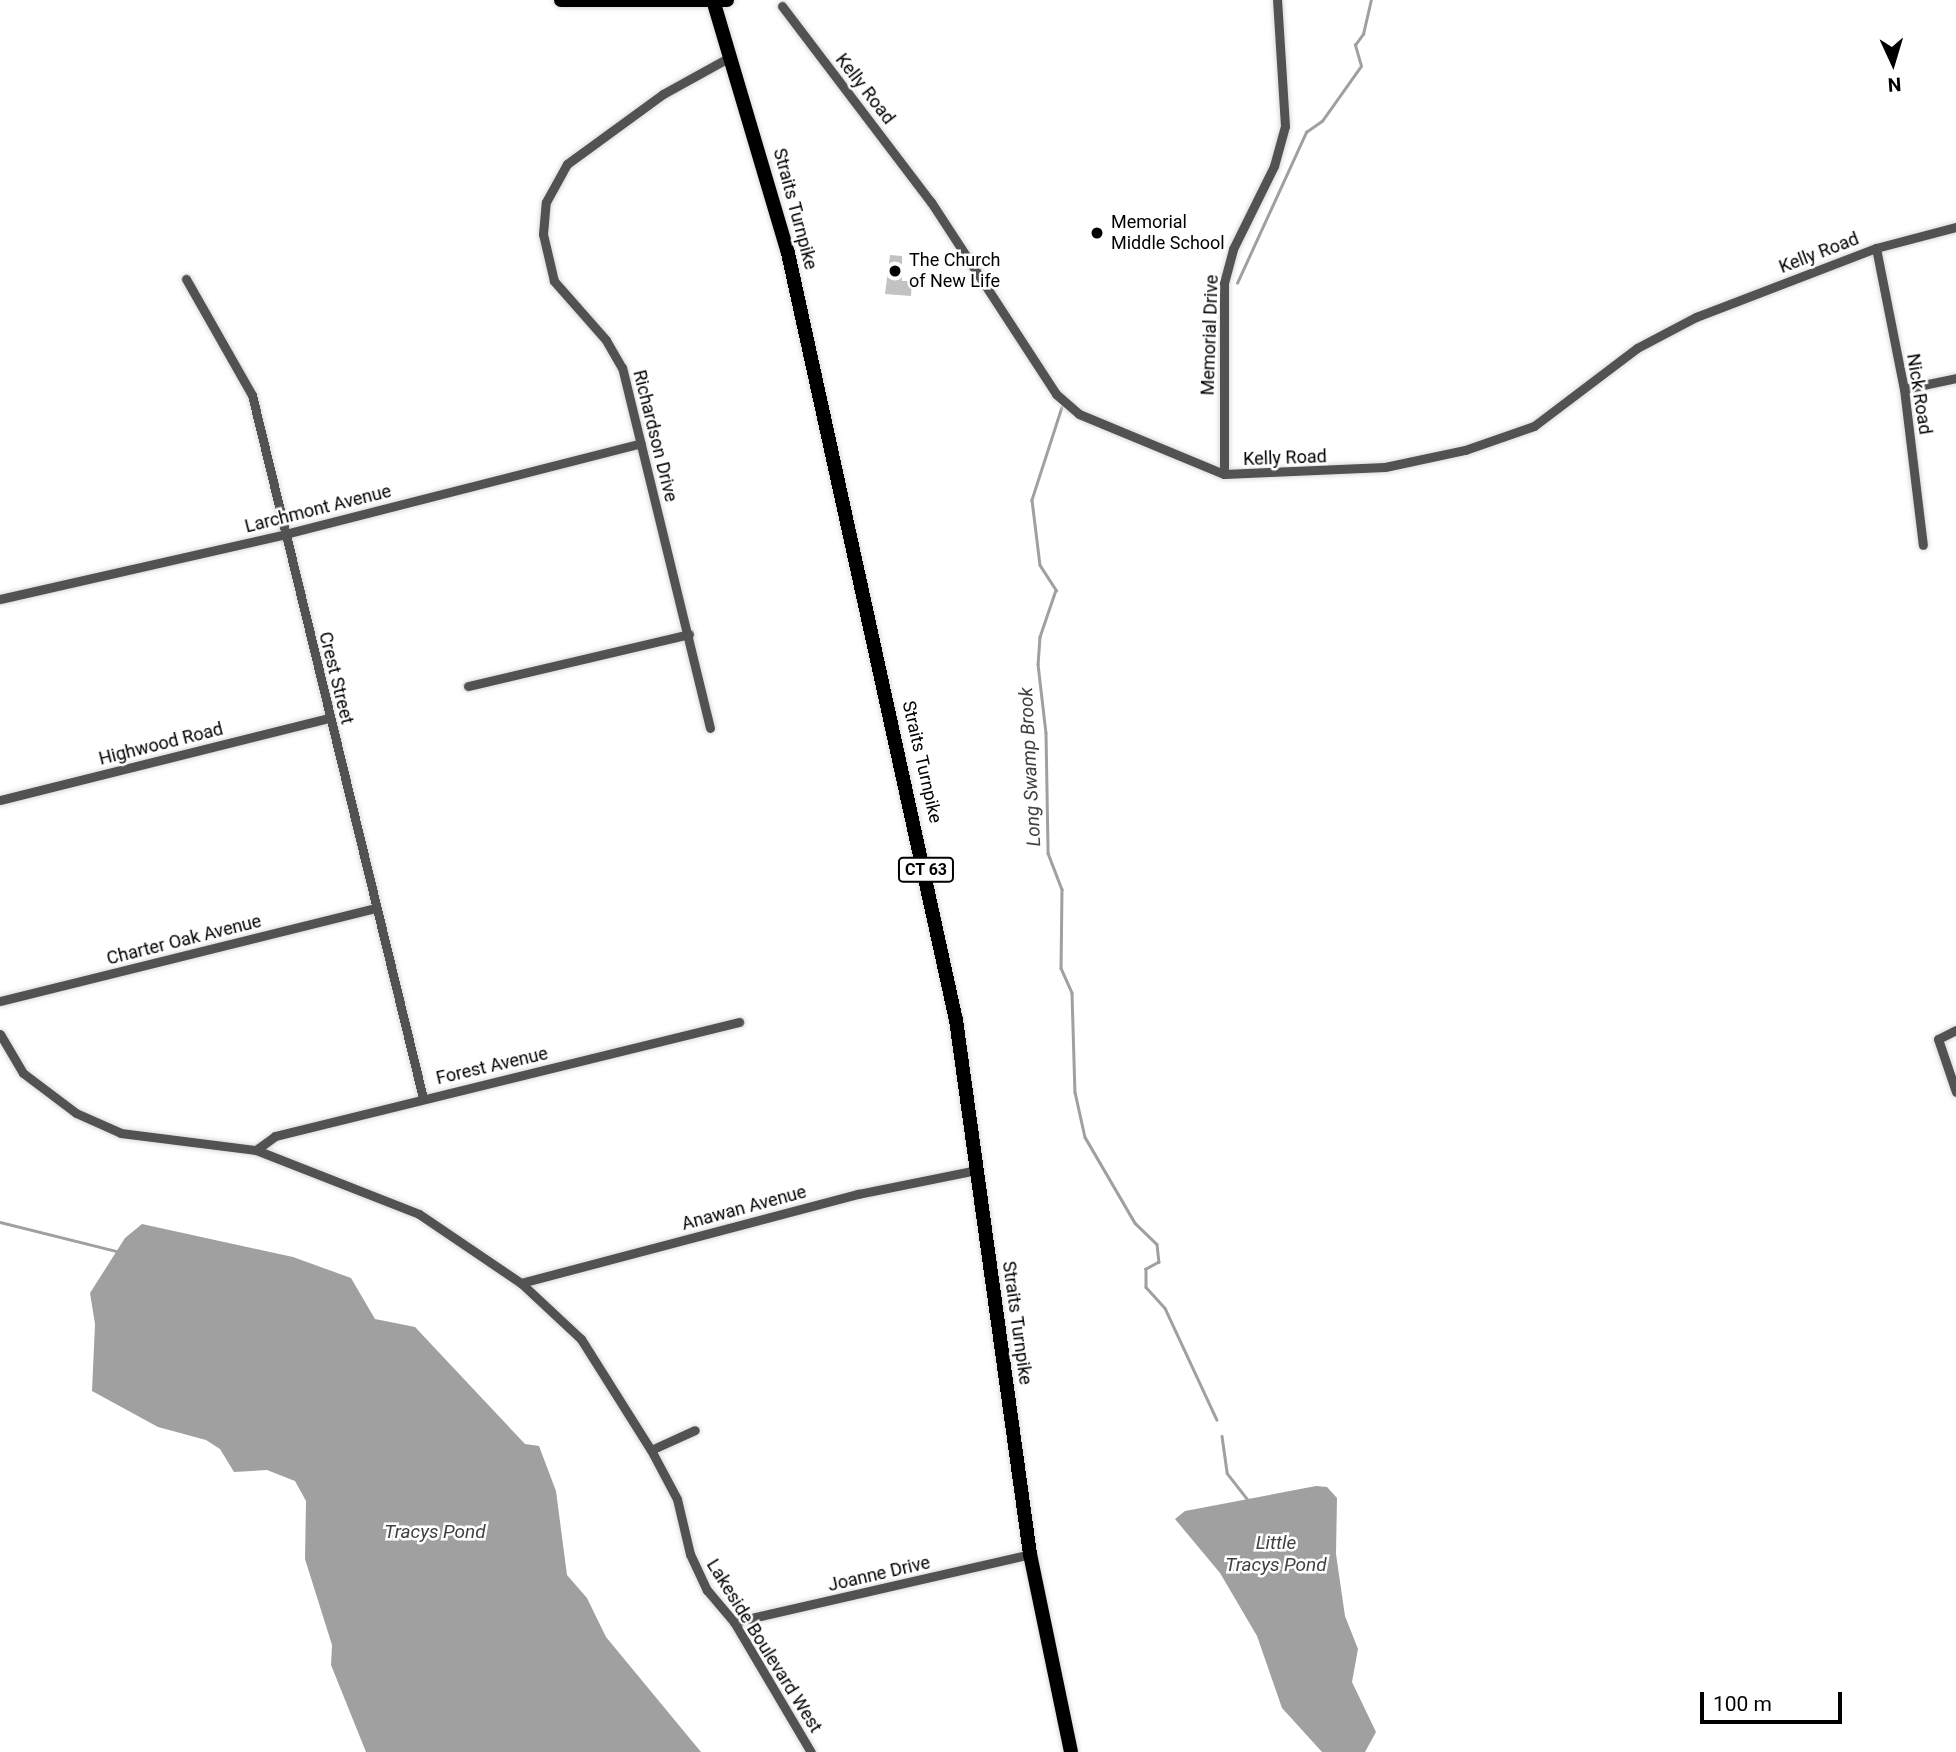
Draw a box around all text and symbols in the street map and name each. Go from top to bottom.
north arrow [1858,28,1928,98]
street label: Kelly Road [831,49,899,129]
text: N [1887,73,1902,96]
street label: Straits Turnpike [768,146,822,272]
place label: Memorial Middle School [1111,212,1225,255]
marker: Memorial Middle School [1089,225,1105,241]
street label: Kelly Road [1776,228,1862,278]
place label: The Church of New Life [909,250,1000,292]
marker: The Church of New Life [887,263,903,279]
street label: Memorial Drive [1197,274,1223,396]
street label: Nick Road [1902,352,1936,436]
street label: Richardson Drive [628,368,682,504]
street label: Kelly Road [1243,446,1327,470]
street label: Larchmont Avenue [243,480,393,538]
street label: Crest Street [314,630,358,726]
water label: Long Swamp Brook [1014,687,1046,847]
street label: Straits Turnpike [897,699,947,825]
street label: Highwood Road [97,718,225,770]
road number: CT 63 [896,858,956,883]
street label: Charter Oak Avenue [104,910,264,970]
street label: Forest Avenue [434,1043,550,1089]
street label: Anawan Avenue [679,1181,809,1235]
street label: Straits Turnpike [998,1260,1036,1386]
water label: Tracys Pond [384,1521,486,1543]
water label: Little Tracys Pond [1225,1532,1327,1576]
street label: Joanne Drive [826,1552,932,1596]
street label: Lakeside Boulevard West [702,1555,826,1737]
scale bar [1704,1678,1846,1722]
text: 100 m [1713,1692,1772,1716]

